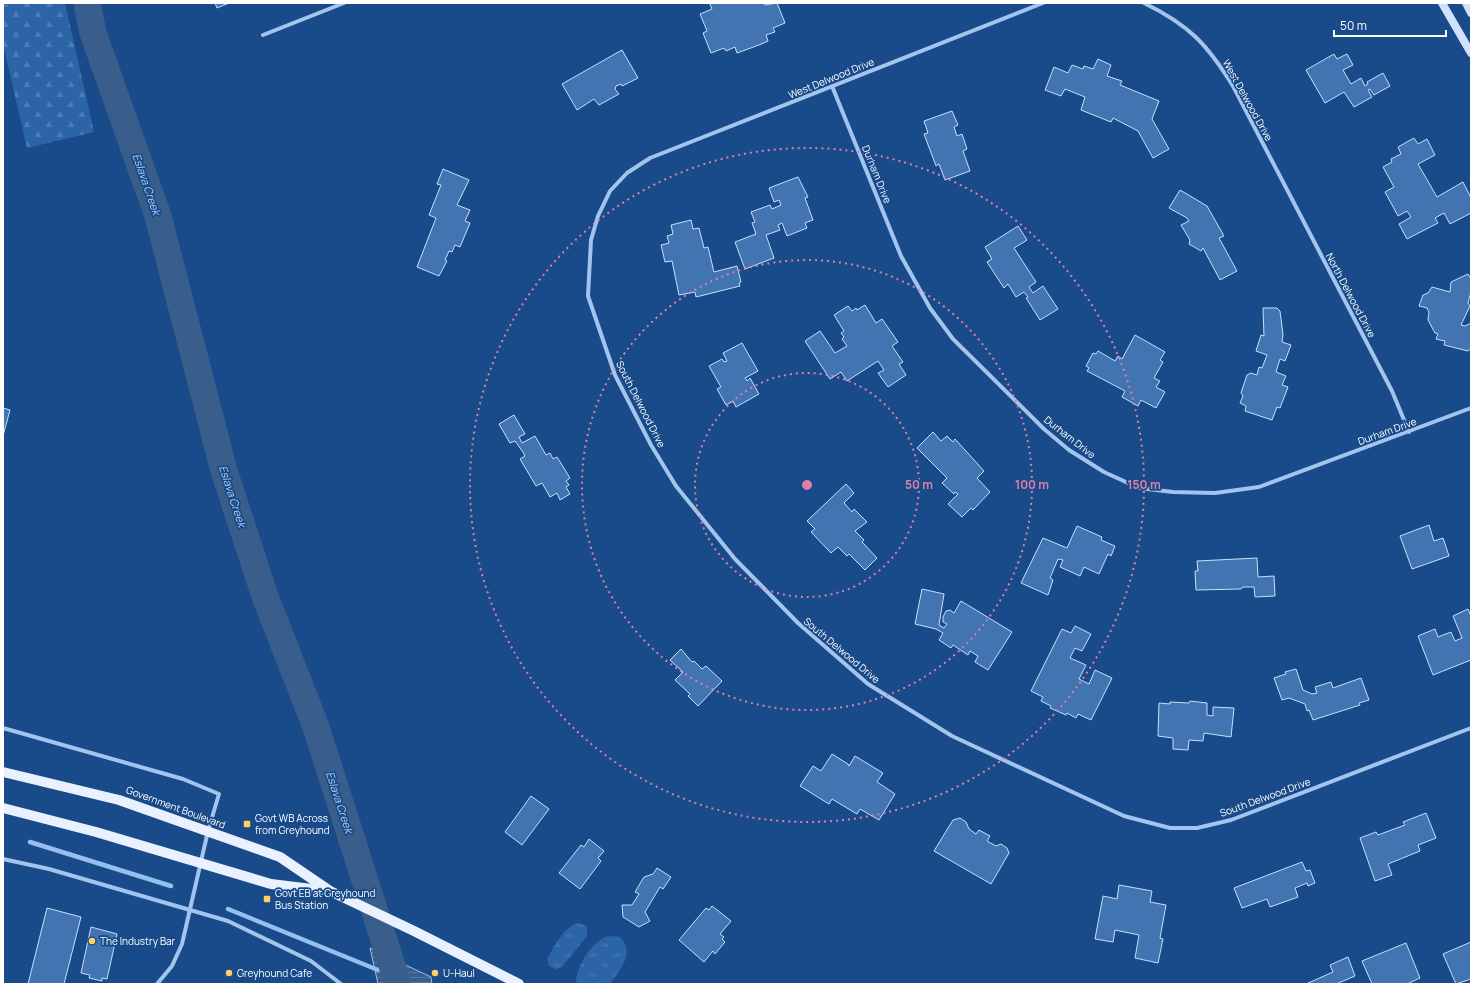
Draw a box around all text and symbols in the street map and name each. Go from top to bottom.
scale bar [1334,12,1446,38]
text: 50 m [1340,17,1367,34]
street label: West Delwood Drive [786,54,876,102]
street label: West Delwood Drive [1220,57,1276,143]
street label: Durham Drive [859,143,895,205]
water label: Eslava Creek [129,151,165,218]
street label: North Delwood Drive [1323,250,1379,340]
street label: South Delwood Drive [613,358,669,450]
street label: Durham Drive [1041,413,1099,462]
street label: Durham Drive [1356,414,1418,448]
water label: Eslava Creek [216,463,251,530]
text: 50 m [905,476,933,493]
text: 100 m [1015,476,1049,493]
text: 150 m [1127,476,1161,493]
centre of rings [800,478,814,492]
street label: South Delwood Drive [801,614,883,686]
water label: Eslava Creek [323,769,358,836]
street label: South Delwood Drive [1218,774,1312,820]
street label: Government Boulevard [124,782,228,832]
place label: Govt WB Across from Greyhound [255,811,330,837]
marker: Govt WB Across from Greyhound [242,819,252,829]
place label: Govt EB at Greyhound Bus Station [275,886,376,912]
marker: Govt EB at Greyhound Bus Station [262,894,272,904]
place label: The Industry Bar [100,934,176,948]
marker: The Industry Bar [87,936,97,946]
place label: Greyhound Cafe [237,966,312,980]
place label: U-Haul [443,966,475,980]
marker: Greyhound Cafe [224,968,234,978]
marker: U-Haul [430,968,440,978]

